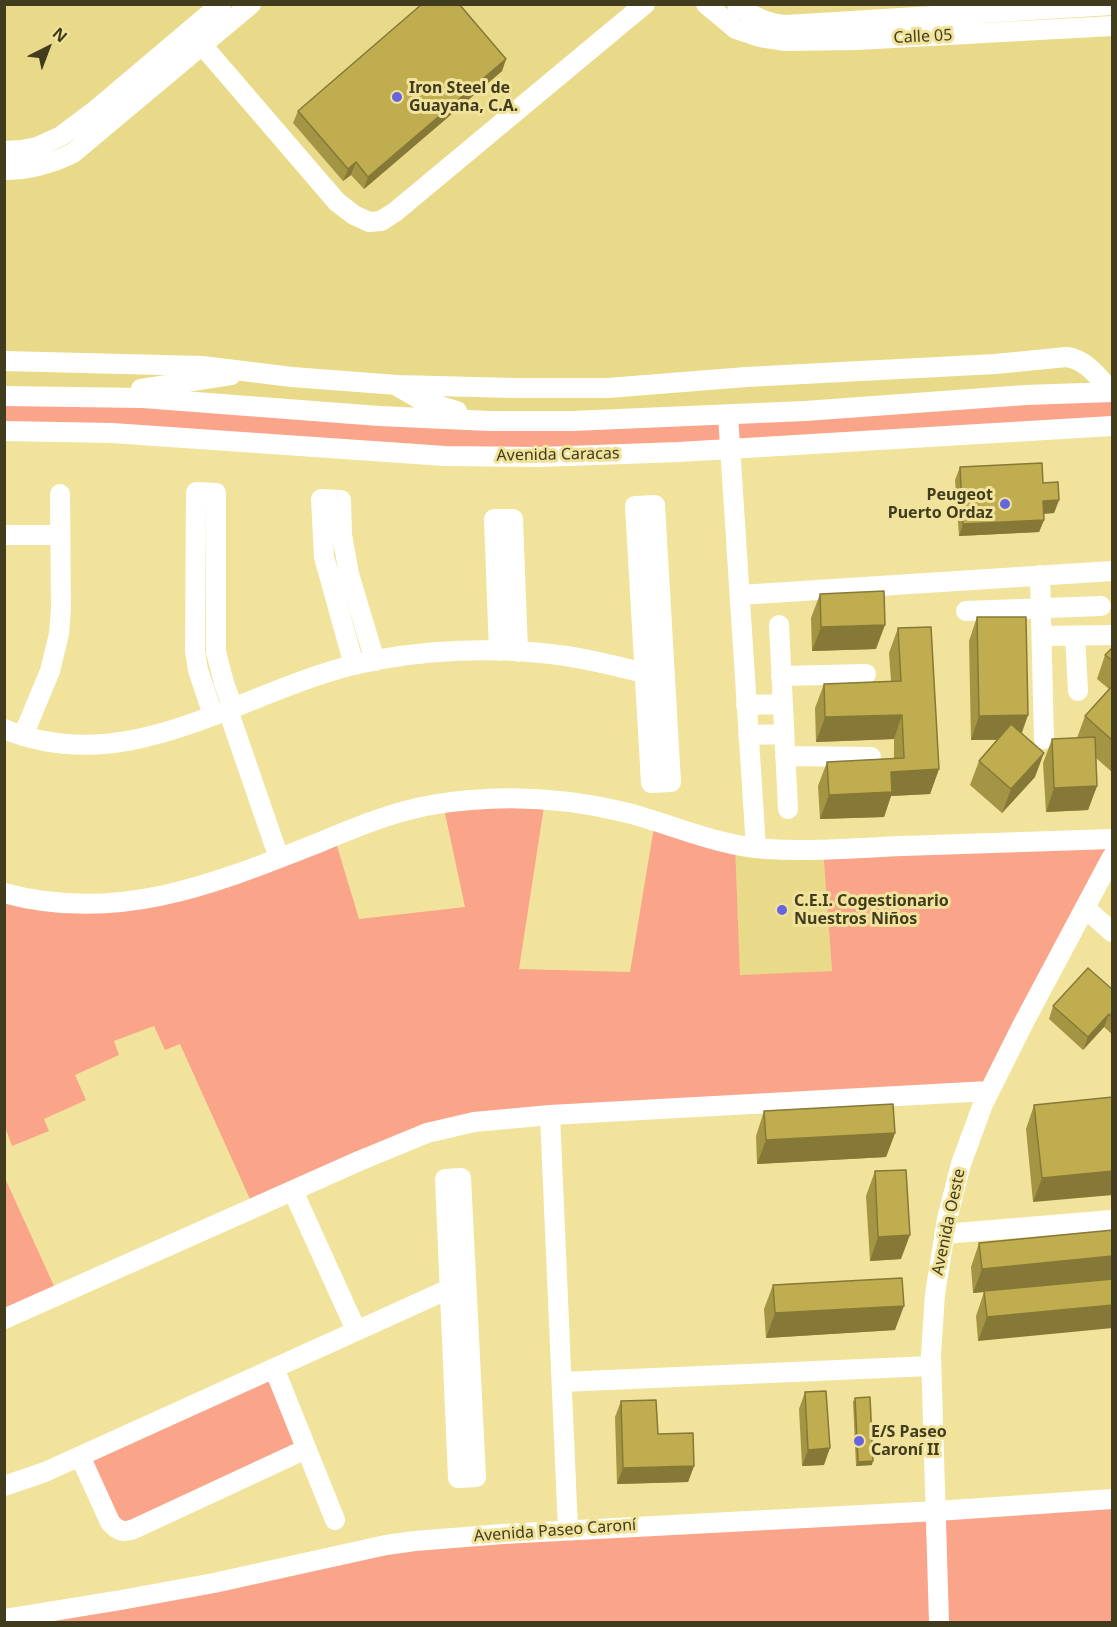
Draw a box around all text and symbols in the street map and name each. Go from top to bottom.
north arrow [18,18,78,78]
text: N [48,22,72,47]
street label: Calle 05 [893,26,953,48]
place label: Iron Steel de Guayana, C.A. [409,78,518,116]
marker: Iron Steel de Guayana, C.A. [390,90,404,104]
street label: Avenida Caracas [496,444,620,466]
place label: Peugeot Puerto Ordaz [888,485,993,523]
marker: Peugeot Puerto Ordaz [998,497,1012,511]
place label: C.E.I. Cogestionario Nuestros Niños [794,891,949,929]
marker: C.E.I. Cogestionario Nuestros Niños [775,903,789,917]
street label: Avenida Oeste [928,1167,970,1277]
place label: E/S Paseo Caroní II [871,1422,947,1460]
marker: E/S Paseo Caroní II [852,1434,866,1448]
street label: Avenida Paseo Caroní [473,1516,637,1546]

